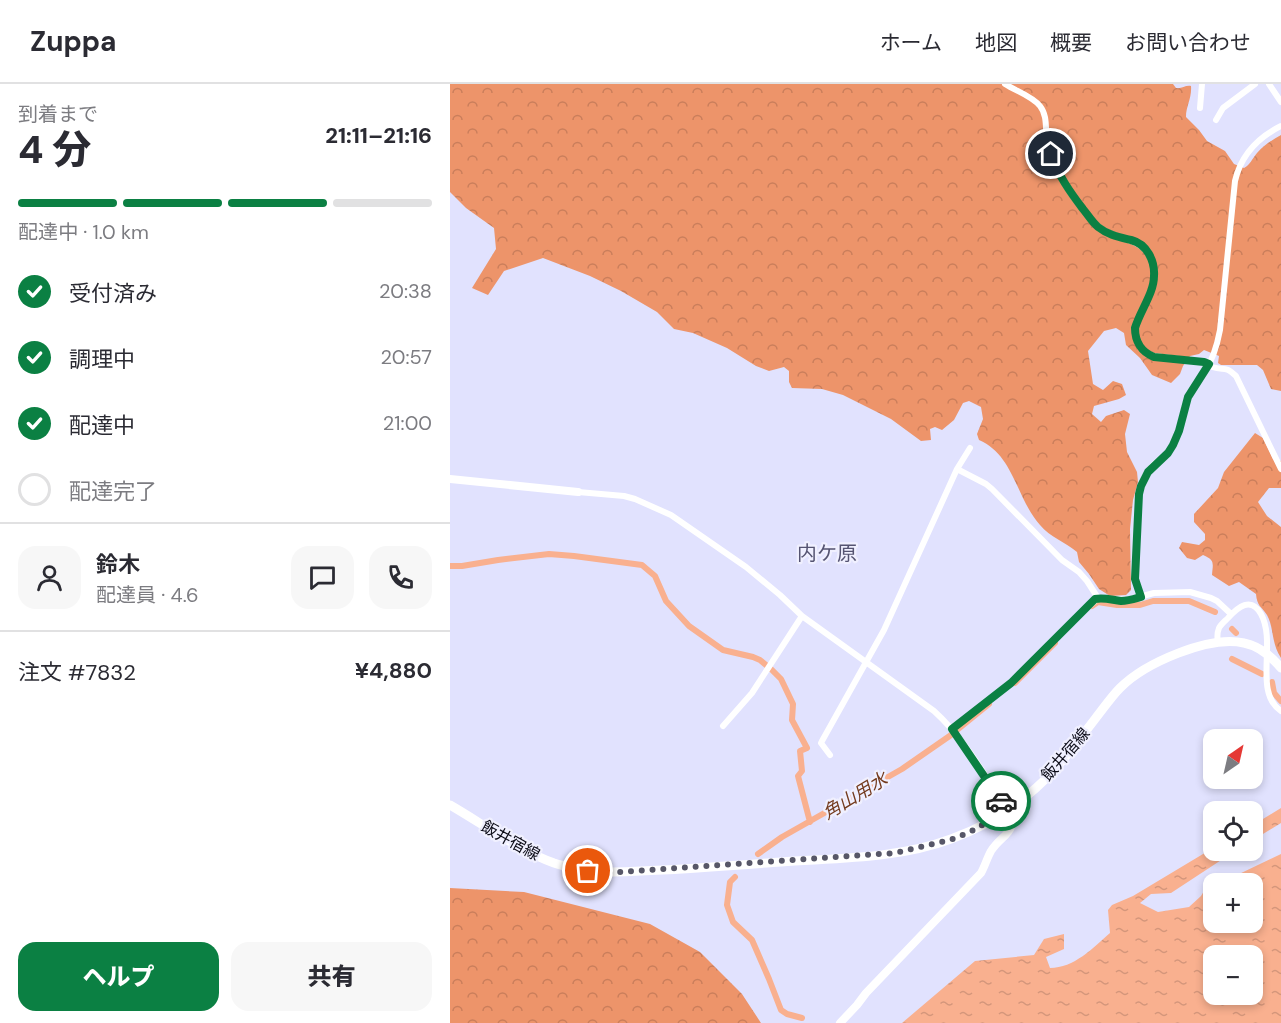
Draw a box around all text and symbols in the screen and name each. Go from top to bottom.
text: Zuppa [30,23,117,60]
text: ホーム [880,29,942,57]
text: 地図 [975,29,1017,57]
text: 概要 [1050,29,1092,57]
text: お問い合わせ [1125,29,1251,57]
text: 到着まで [18,101,98,127]
text: 21:11–21:16 [325,121,432,150]
text: 4 分 [18,124,92,175]
pin [1025,128,1076,179]
icon: home [1034,137,1067,170]
text: 配達中 · 1.0 km [18,219,149,245]
icon: check [18,275,51,308]
text: 20:38 [379,278,432,304]
text: 受付済み [69,279,157,308]
icon: check [18,341,51,374]
text: 20:57 [380,344,432,370]
text: 調理中 [69,345,135,374]
icon: check [18,407,51,440]
text: 21:00 [383,410,432,436]
text: 配達中 [69,411,135,440]
text: 配達完了 [69,477,157,506]
district label: 内ケ原 [797,540,857,566]
button: person [18,546,81,609]
button: chat [291,546,354,609]
button: phone [369,546,432,609]
text: 鈴木 [96,550,140,579]
text: 配達員 · 4.6 [96,582,199,608]
text: ¥4,880 [355,656,432,685]
text: 注文 #7832 [18,658,136,687]
street label: 飯井宿線 [1036,723,1094,785]
north arrow [1203,729,1263,789]
map controls [1203,729,1263,1005]
water label: 角山用水 [818,766,894,825]
courier [971,771,1031,831]
icon: car [985,785,1018,818]
button: locate [1203,801,1263,861]
street label: 飯井宿線 [478,816,544,865]
pin [562,845,613,896]
icon: bag [571,854,604,887]
button: + [1203,873,1263,933]
button: ヘルプ [18,942,219,1011]
button: 共有 [231,942,432,1011]
button: − [1203,945,1263,1005]

